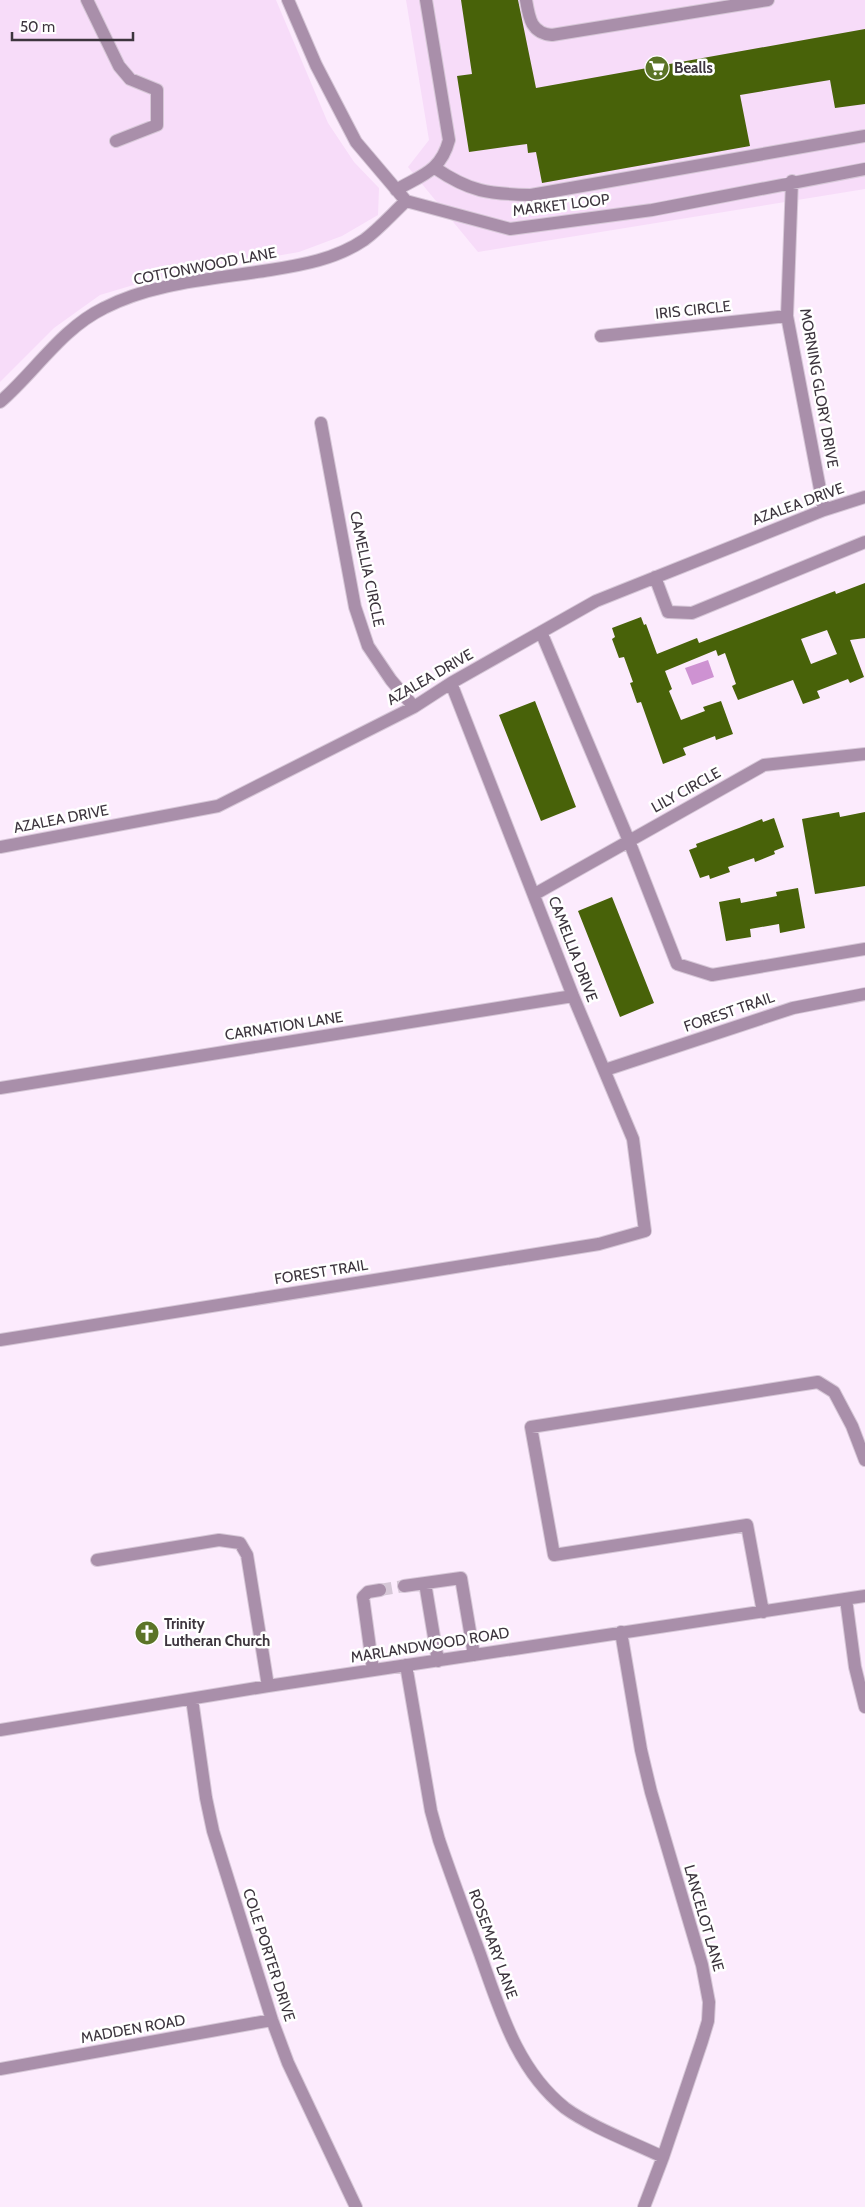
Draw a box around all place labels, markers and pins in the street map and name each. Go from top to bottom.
supermarket icon: Bealls [644,55,670,81]
place label: Bealls [674,59,713,77]
place label: Trinity Lutheran Church [164,1615,270,1650]
church icon: Trinity Lutheran Church [134,1620,160,1646]

